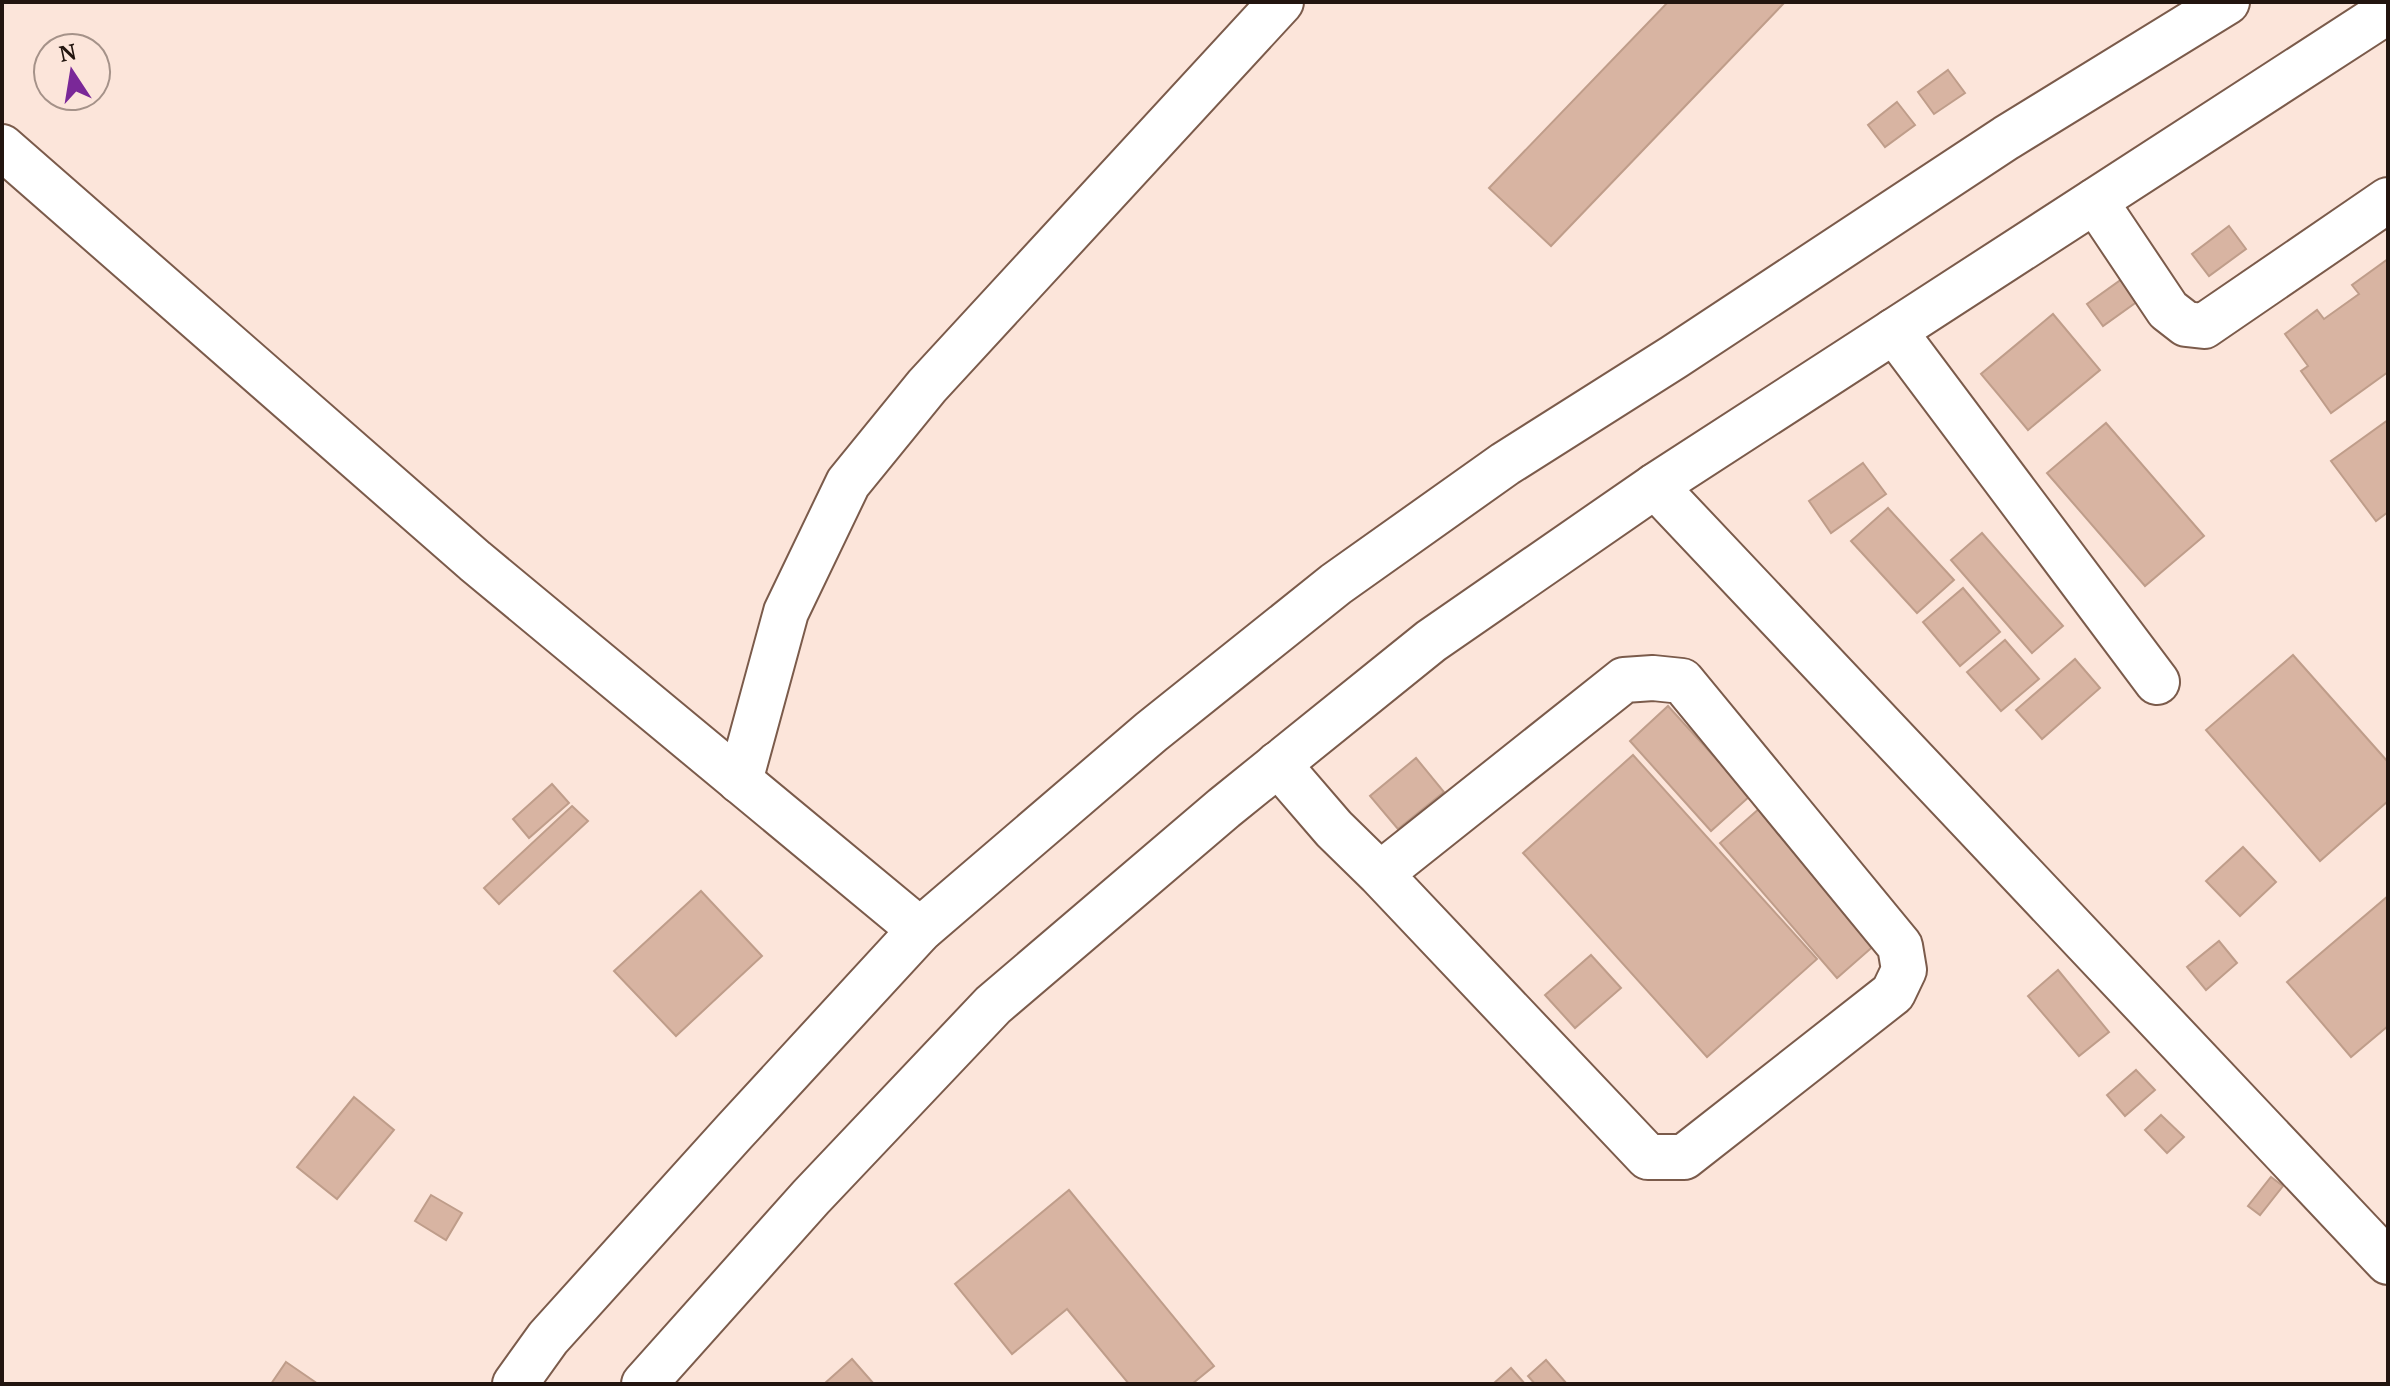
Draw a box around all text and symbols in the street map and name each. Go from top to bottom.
north arrow [32,32,112,112]
text: N [57,36,79,68]

